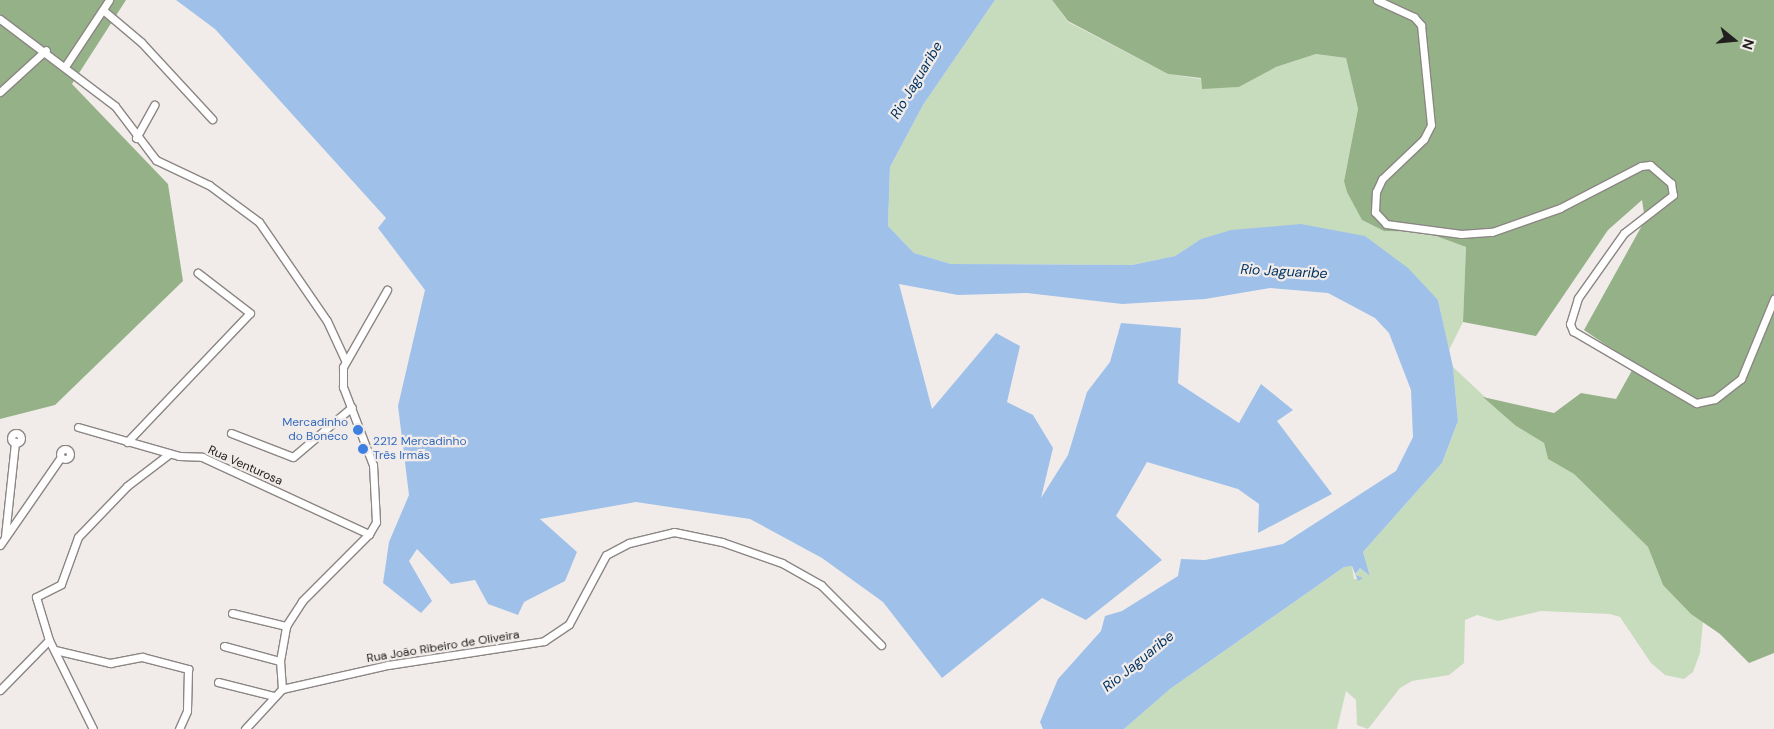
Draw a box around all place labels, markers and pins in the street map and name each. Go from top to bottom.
place label: Mercadinho do Boneco [282,416,348,444]
marker: Mercadinho do Boneco [352,424,364,436]
place label: 2212 Mercadinho Três Irmãs [373,435,466,463]
marker: 2212 Mercadinho Três Irmãs [357,443,369,455]

